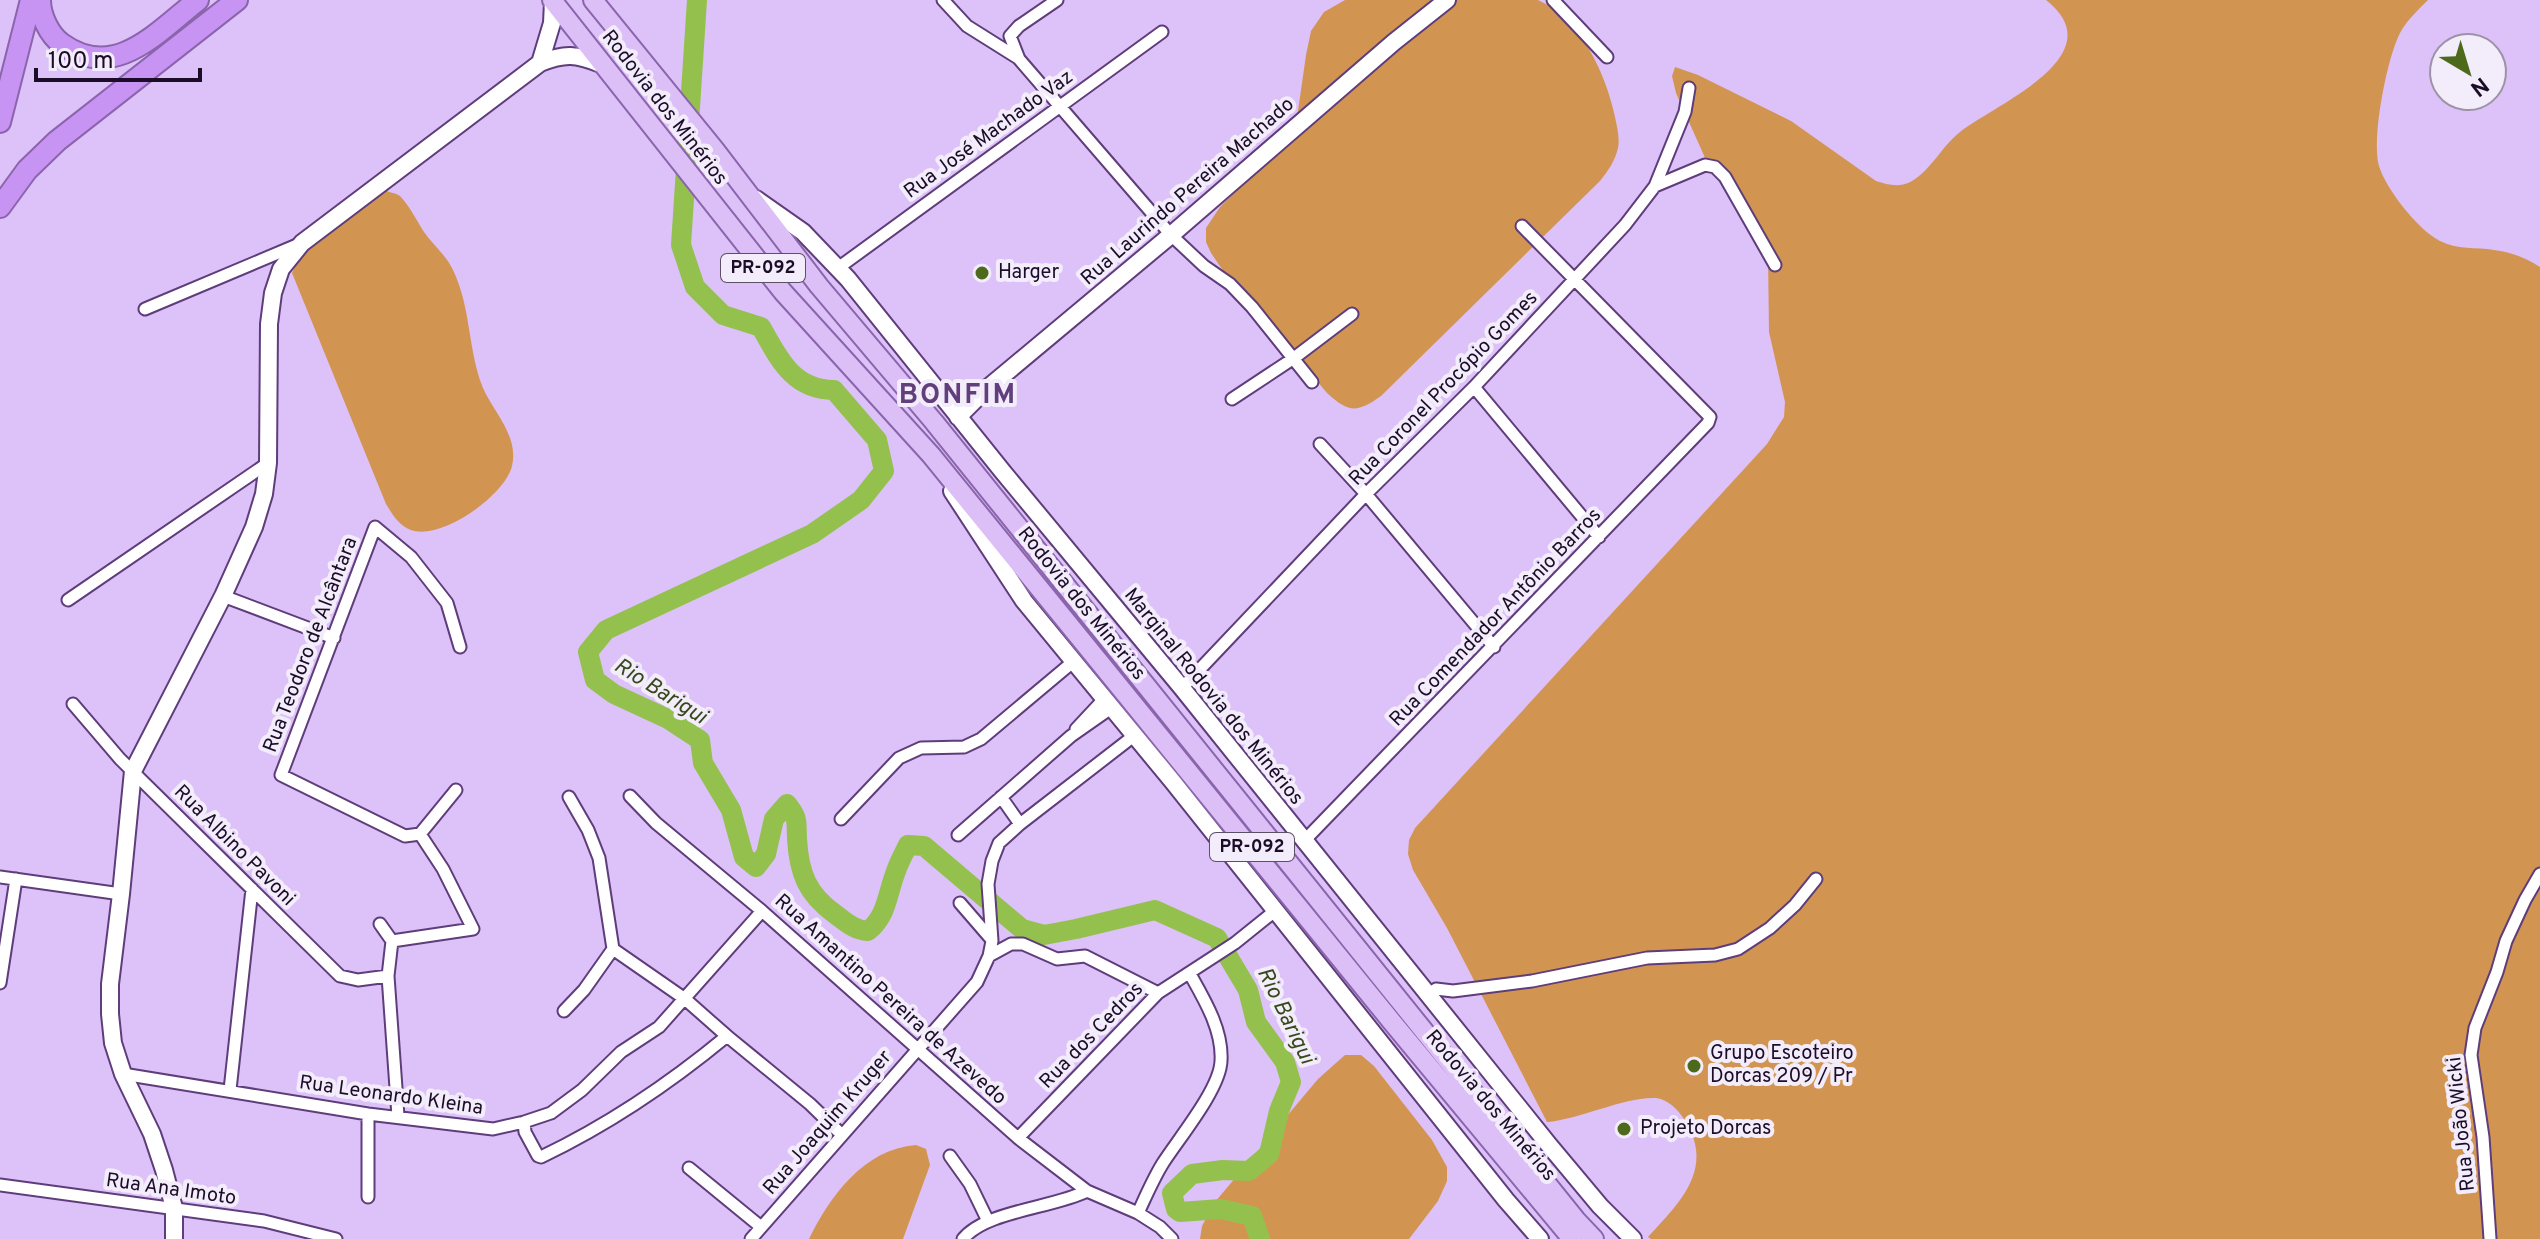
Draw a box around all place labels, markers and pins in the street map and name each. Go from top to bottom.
place label: Harger [998,260,1060,286]
marker: Harger [973,264,991,282]
place label: Grupo Escoteiro Dorcas 209 / Pr [1710,1041,1854,1090]
marker: Grupo Escoteiro Dorcas 209 / Pr [1685,1057,1703,1075]
place label: Projeto Dorcas [1640,1116,1771,1142]
marker: Projeto Dorcas [1615,1120,1633,1138]

